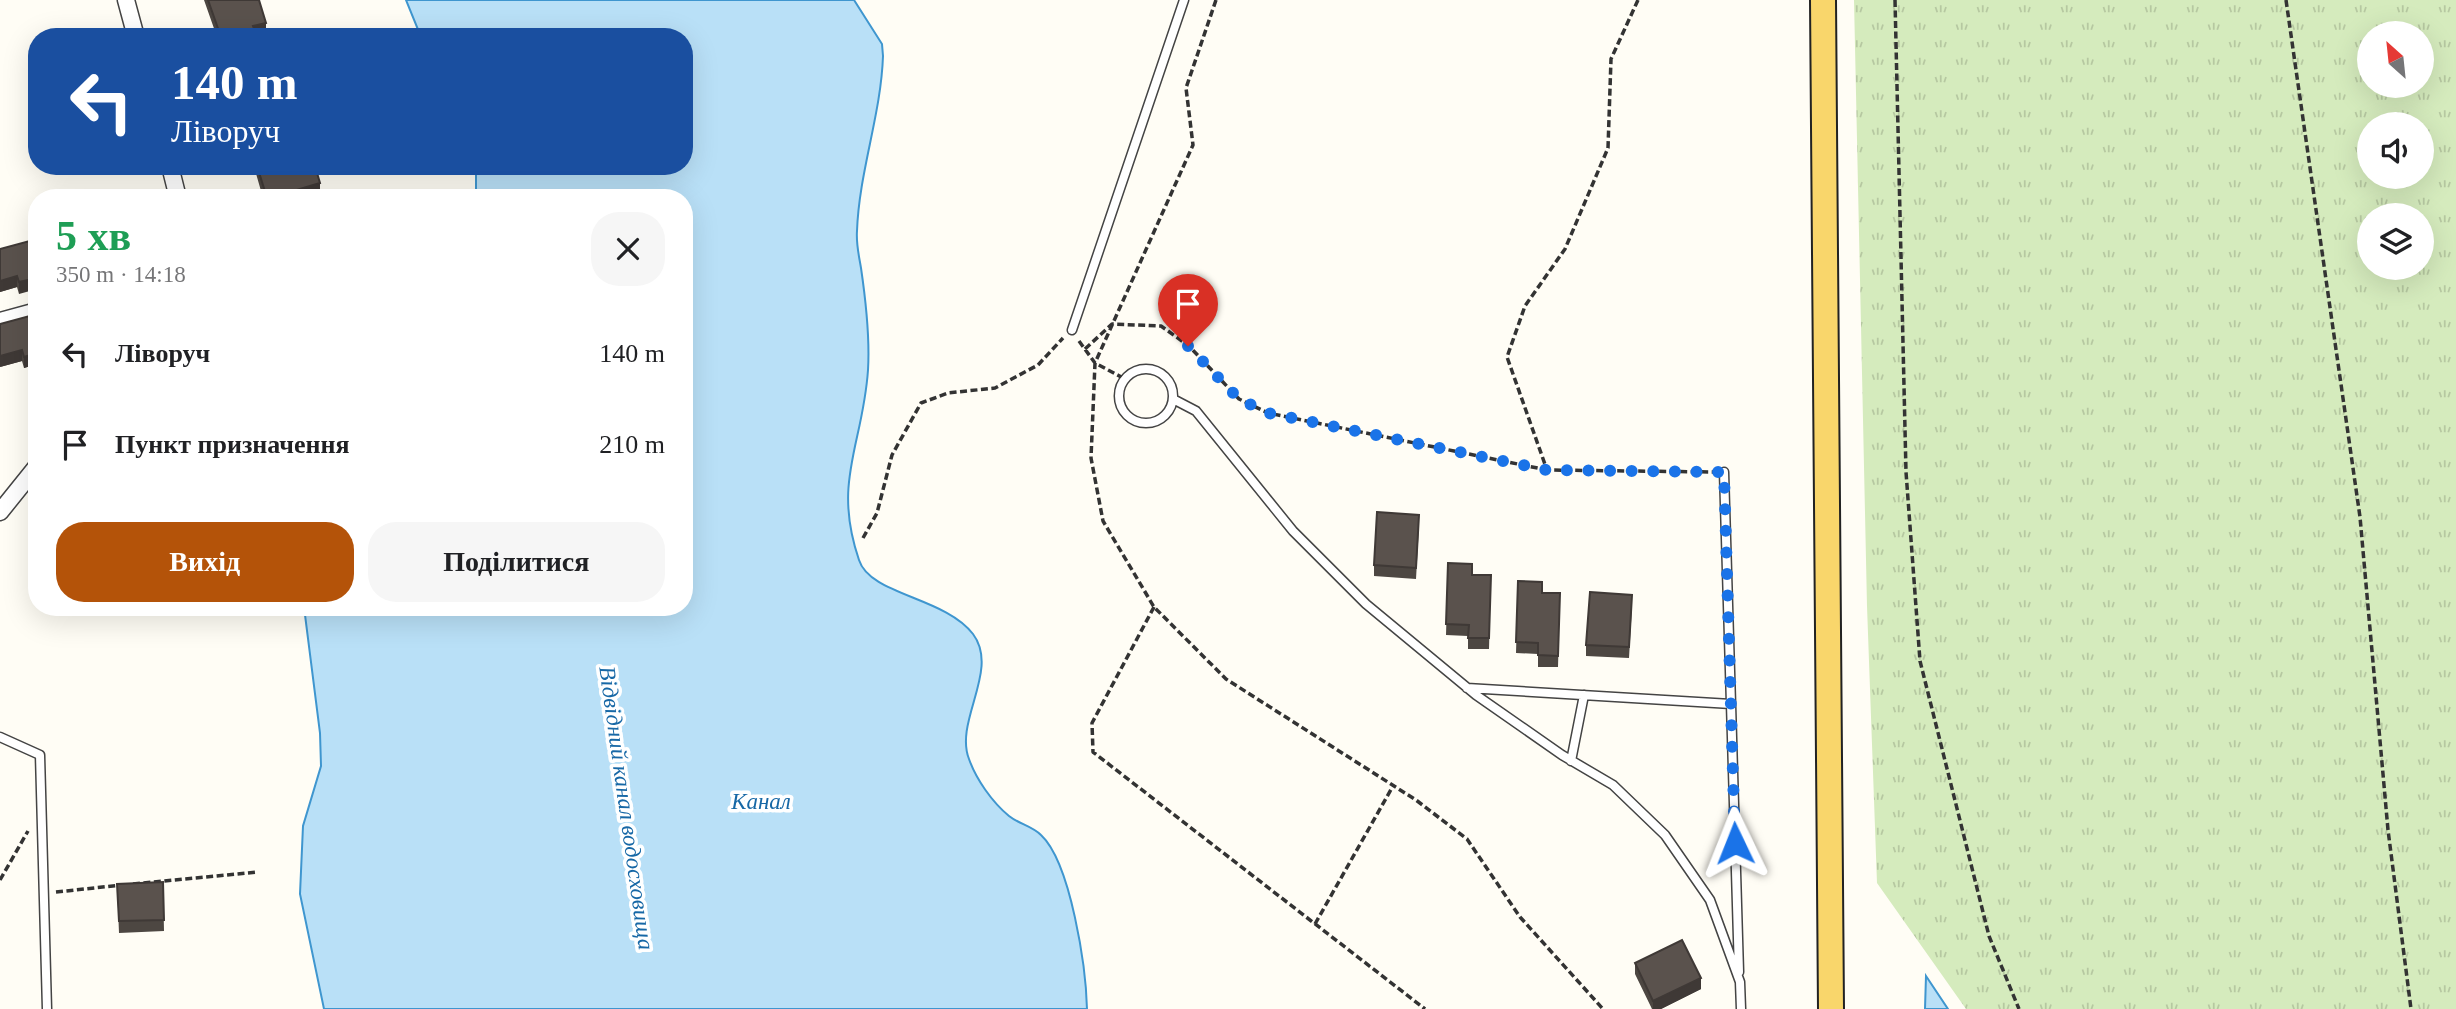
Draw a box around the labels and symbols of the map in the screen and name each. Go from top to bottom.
north arrow [2357,21,2434,98]
pin [1158,274,1218,346]
water label: Відвідний канал водосховища [594,664,659,952]
water label: Канал [730,789,791,814]
position arrow [1698,806,1772,880]

